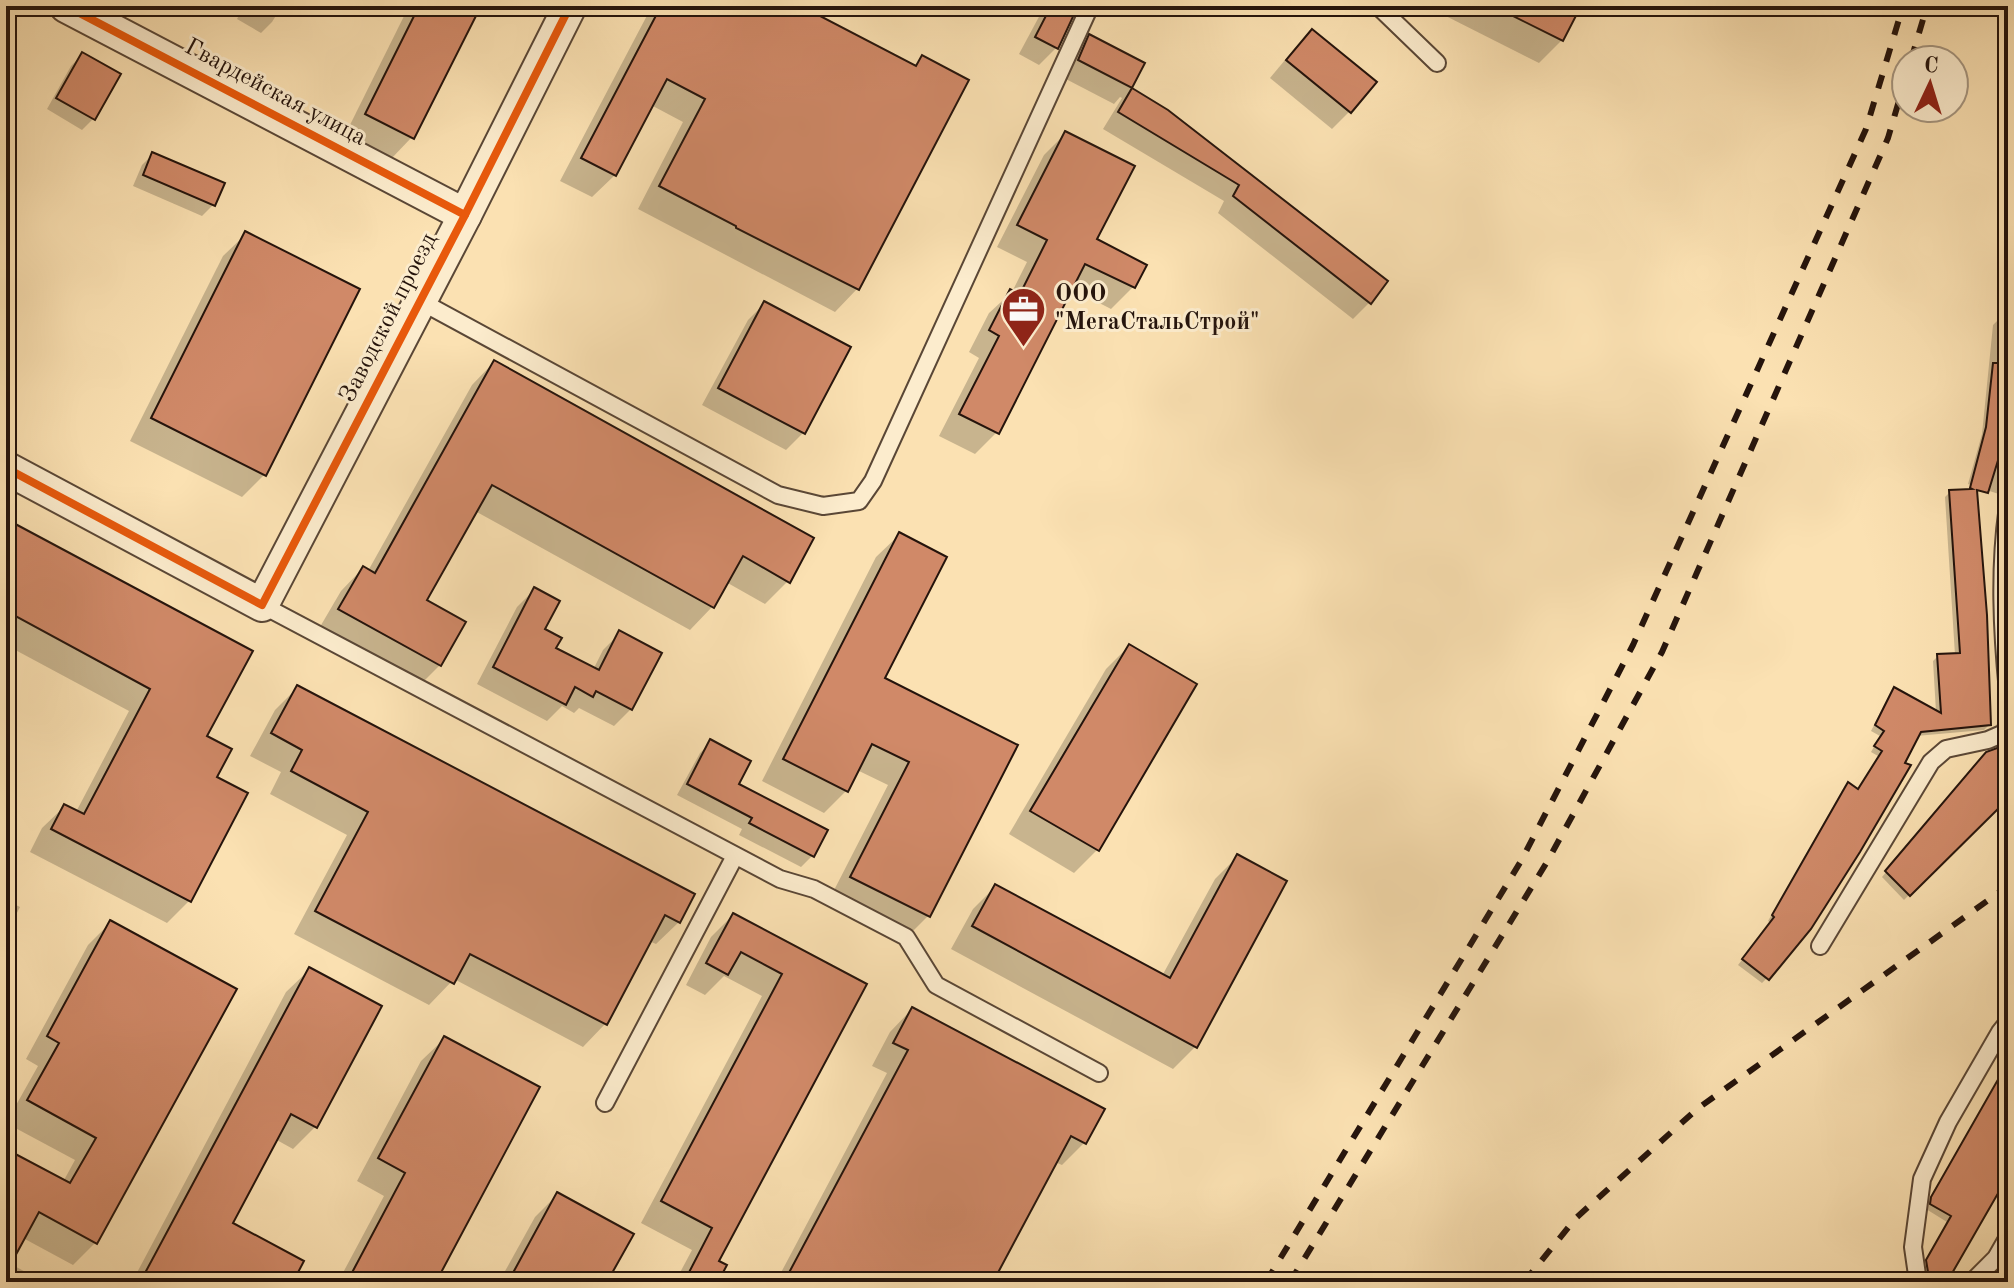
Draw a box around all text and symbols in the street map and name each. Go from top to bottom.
street label: Гвардейская улица [180,35,370,151]
north arrow [1890,44,1970,124]
text: С [1923,55,1939,78]
street label: Заводской проезд [336,229,442,406]
place label: ООО "МегаСтальСтрой" [1055,283,1260,335]
office icon: ООО "МегаСтальСтрой" [1000,285,1048,348]

